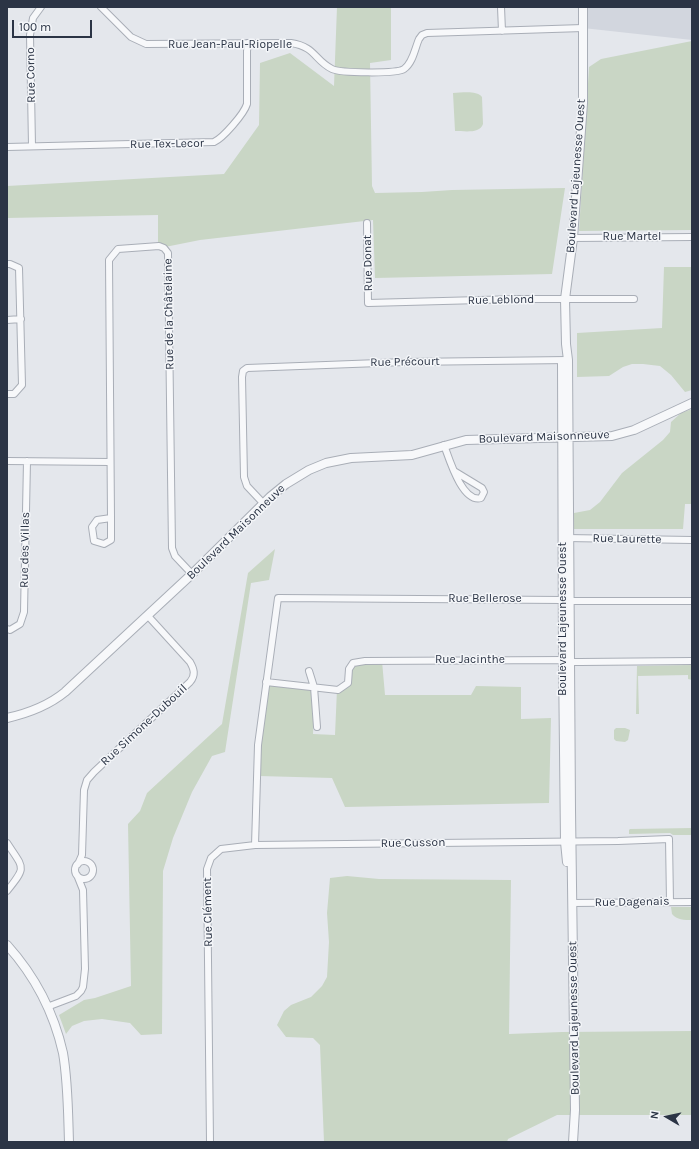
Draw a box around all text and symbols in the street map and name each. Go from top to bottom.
scale bar [14,12,94,38]
text: 100 m [19,20,51,34]
street label: Rue Jean-Paul-Riopelle [168,38,292,52]
street label: Rue Corno [23,47,39,103]
street label: Boulevard Lajeunesse Ouest [563,99,589,253]
street label: Rue Tex-Lecor [130,136,204,152]
street label: Rue Martel [603,230,661,244]
street label: Rue Donat [360,235,376,291]
street label: Rue de la Châtelaine [161,258,177,370]
street label: Rue Leblond [467,292,535,308]
street label: Rue Précourt [370,354,440,370]
street label: Boulevard Maisonneuve [478,428,610,446]
street label: Boulevard Maisonneuve [184,481,288,583]
street label: Rue des Villas [17,512,33,588]
street label: Rue Laurette [592,531,662,547]
street label: Boulevard Lajeunesse Ouest [556,542,570,696]
street label: Rue Bellerose [448,592,522,606]
street label: Rue Jacinthe [435,653,505,667]
street label: Rue Simone-Dubouil [98,681,190,769]
street label: Rue Cusson [381,835,445,851]
street label: Rue Clément [200,877,216,947]
street label: Rue Dagenais [594,894,670,910]
street label: Boulevard Lajeunesse Ouest [565,941,583,1095]
north arrow [647,1097,687,1137]
text: N [648,1110,662,1120]

